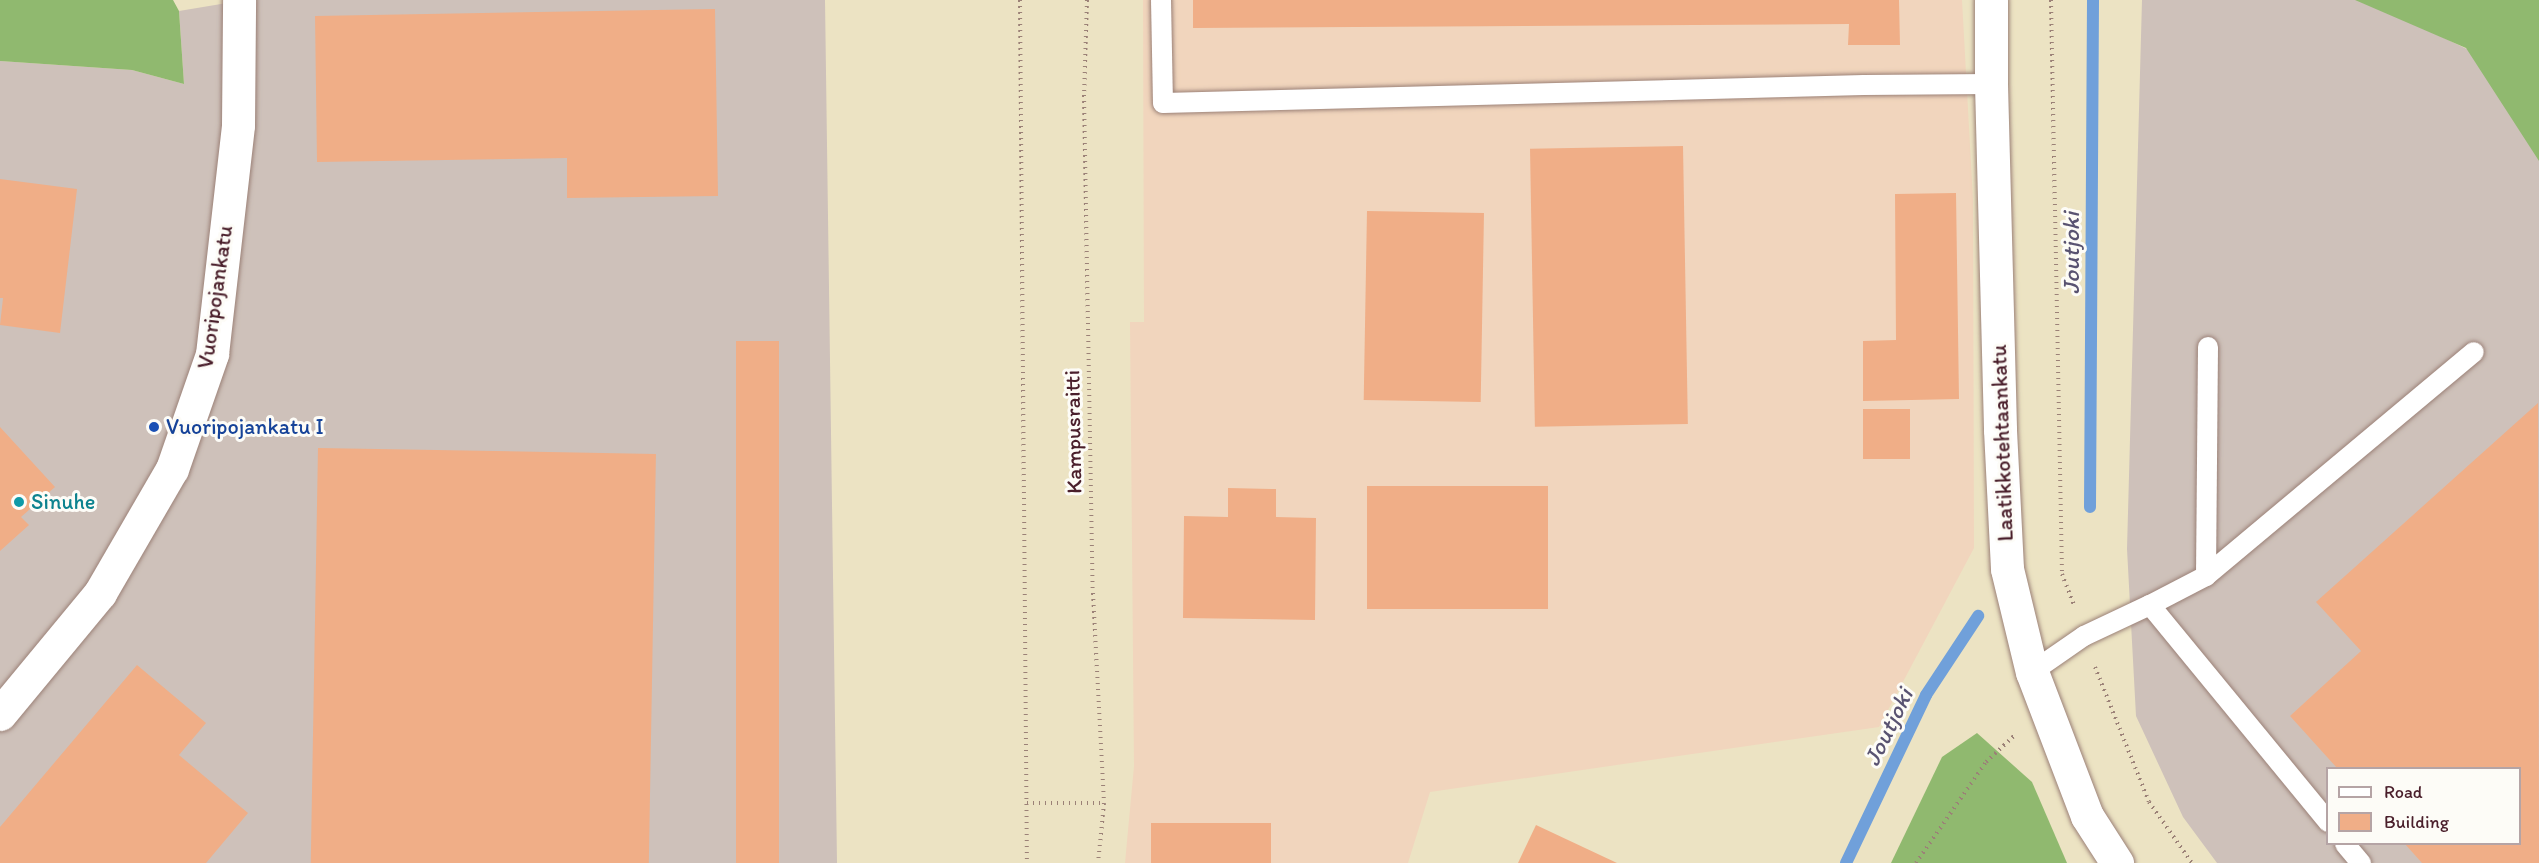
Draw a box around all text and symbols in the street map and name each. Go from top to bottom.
water label: Joutjoki [2057,212,2085,294]
street label: Vuoripojankatu [192,224,238,370]
street label: Laatikkotehtaankatu [1985,344,2019,542]
street label: Kampusraitti [1059,370,1087,494]
place label: Vuoripojankatu I [166,414,324,440]
marker: Vuoripojankatu I [147,420,161,434]
place label: Sinuhe [31,489,95,515]
marker: Sinuhe [12,495,26,509]
water label: Joutjoki [1857,684,1919,770]
legend [2326,767,2521,845]
text: Road [2384,781,2423,803]
text: Building [2384,811,2449,833]

